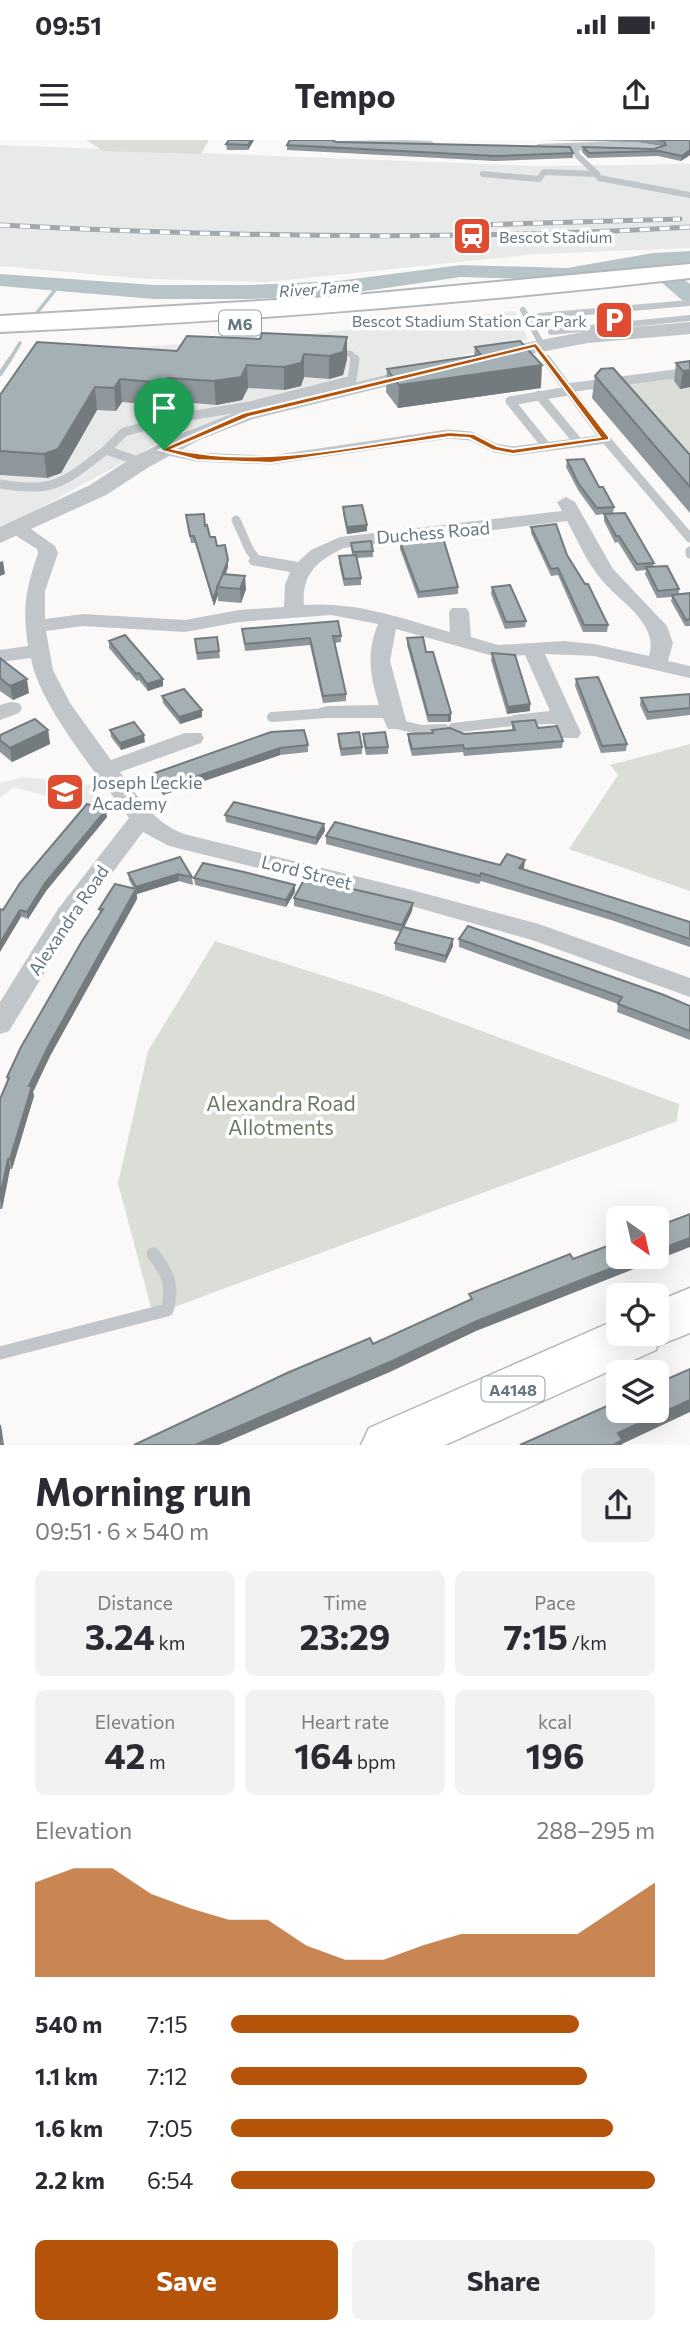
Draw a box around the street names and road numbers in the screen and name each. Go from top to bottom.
road number: M6 [219,310,261,336]
street label: Duchess Road [375,516,491,548]
street label: Lord Street [259,850,355,894]
street label: Alexandra Road [23,861,113,979]
road number: A4148 [482,1376,544,1401]

